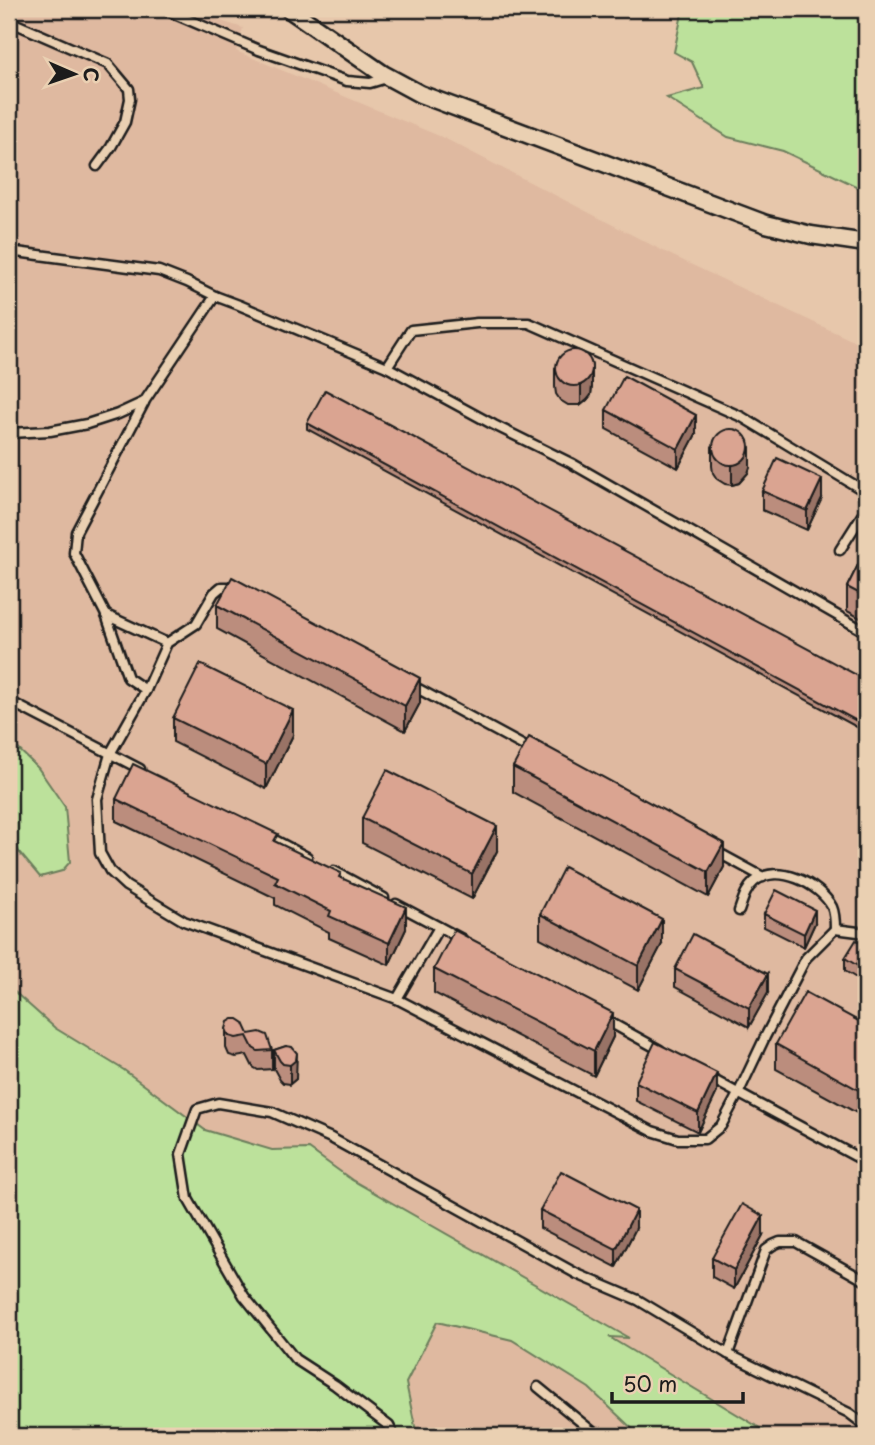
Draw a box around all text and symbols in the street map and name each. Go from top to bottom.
north arrow [38,38,108,108]
text: С [78,67,106,82]
scale bar [612,1361,744,1405]
text: 50 m [623,1367,677,1399]

